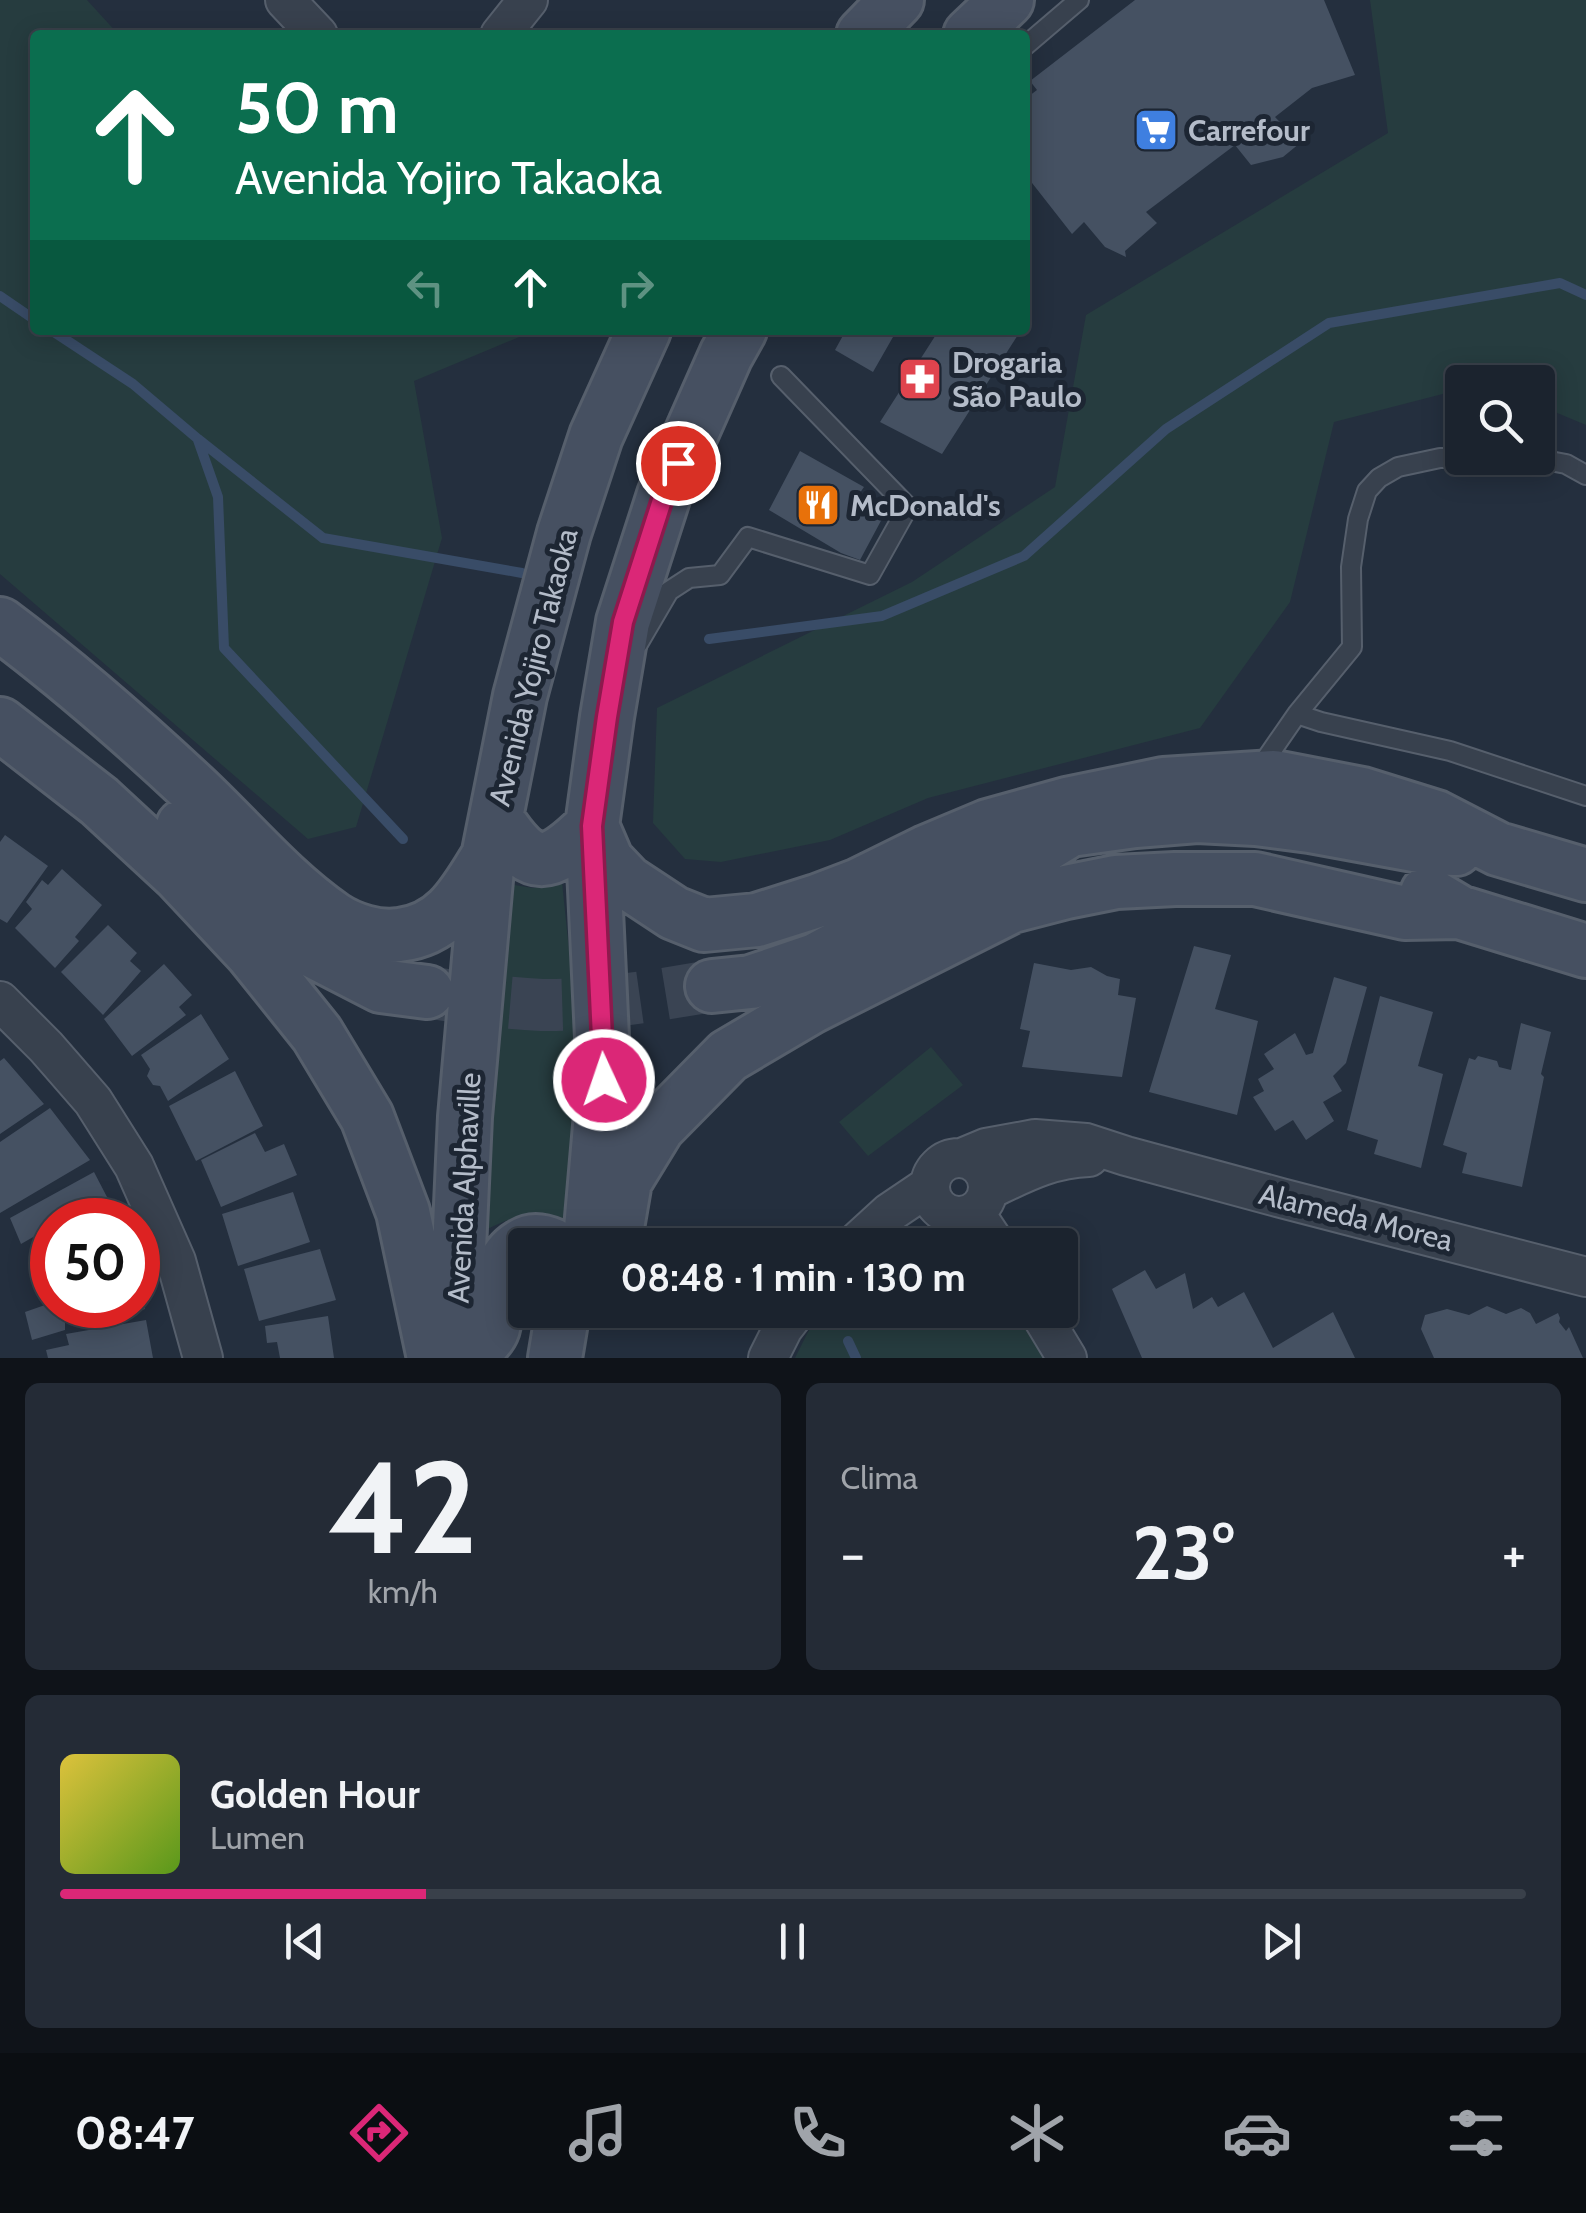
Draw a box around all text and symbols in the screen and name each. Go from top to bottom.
text: 50 m [235,65,399,151]
icon: ahead [70,70,200,200]
supermarket icon: Carrefour [1133,107,1179,153]
place label: Carrefour [1188,112,1310,149]
text: Avenida Yojiro Takaoka [235,151,662,205]
icon: left [398,260,453,315]
icon: ahead [503,260,558,315]
icon: right [608,260,663,315]
place label: Drogaria São Paulo [952,344,1082,415]
pharmacy icon: Drogaria São Paulo [897,356,943,402]
map controls [1445,365,1555,475]
button: search [1445,365,1555,475]
pin [636,421,721,506]
icon: arrive [651,436,706,491]
restaurant icon: McDonald's [795,482,841,528]
place label: McDonald's [850,487,1001,524]
street label: Avenida Yojiro Takaoka [481,524,586,810]
position arrow [552,1028,656,1132]
street label: Avenida Alphaville [439,1072,489,1304]
street label: Alameda Morea [1255,1175,1457,1259]
speed limit sign: 50 [30,1198,160,1328]
text: 08:48 · 1 min · 130 m [620,1254,966,1301]
text: 42 [328,1428,478,1586]
text: Clima [841,1458,918,1497]
text: 23° [1132,1507,1234,1598]
text: − [841,1520,865,1587]
text: + [1502,1520,1526,1587]
text: km/h [368,1572,438,1611]
text: Golden Hour [210,1771,420,1818]
text: Lumen [210,1818,305,1857]
icon: previous [277,1914,332,1969]
icon: pause [765,1914,820,1969]
icon: next [1254,1914,1309,1969]
icon: directions [344,2098,414,2168]
icon: music [563,2098,633,2168]
icon: phone [783,2098,853,2168]
icon: climate [1002,2098,1072,2168]
icon: car [1222,2098,1292,2168]
icon: filters [1441,2098,1511,2168]
text: 08:47 [75,2106,195,2160]

